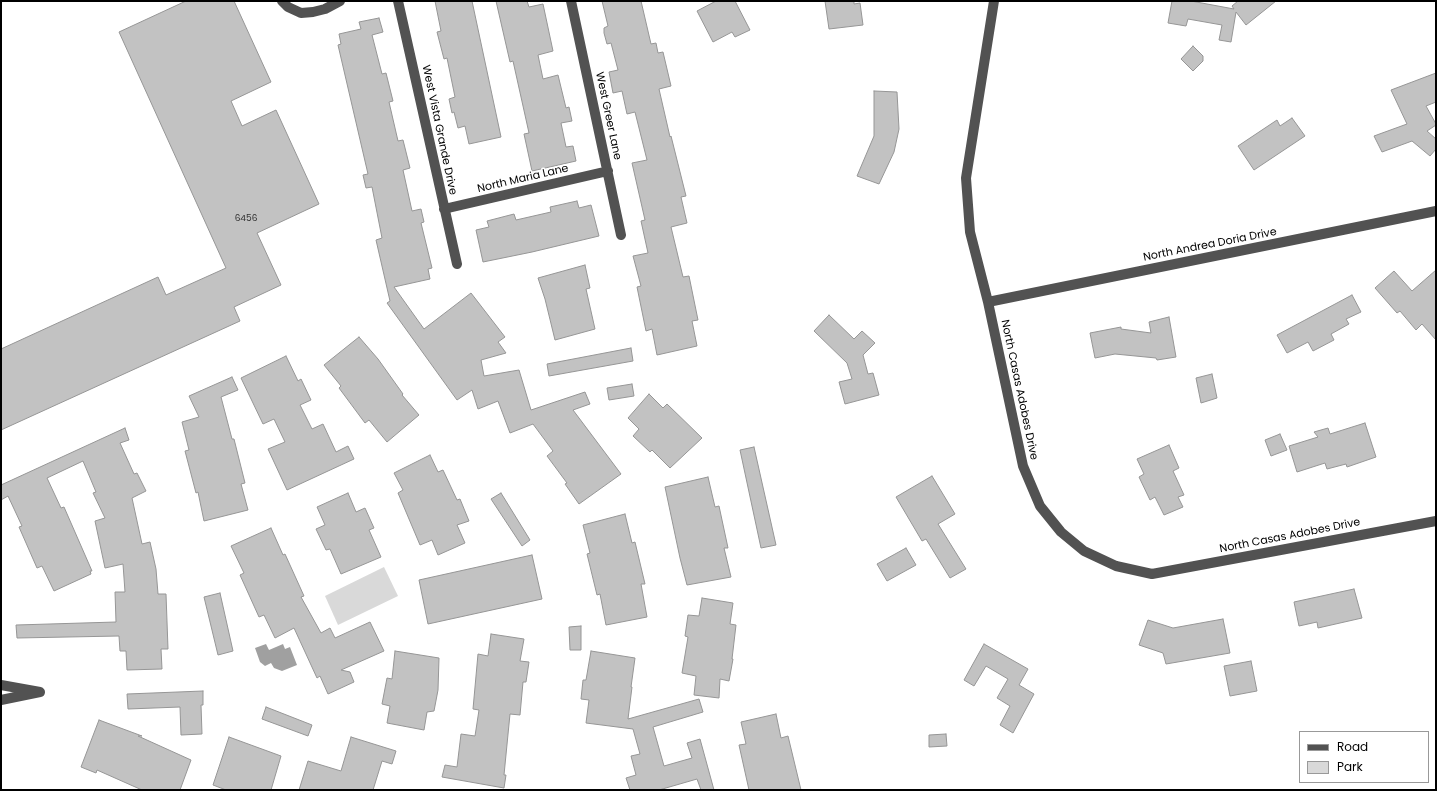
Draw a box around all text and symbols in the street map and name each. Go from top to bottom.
street label: West Vista Grande Drive [419,64,459,196]
street label: West Greer Lane [592,71,624,161]
street label: North Maria Lane [476,162,570,196]
house number: 6456 [235,214,257,224]
street label: North Andrea Doria Drive [1142,226,1278,264]
street label: North Casas Adobes Drive [998,319,1040,461]
street label: North Casas Adobes Drive [1219,516,1361,556]
legend [1299,731,1429,783]
text: Road [1337,738,1368,755]
text: Park [1337,758,1363,775]

